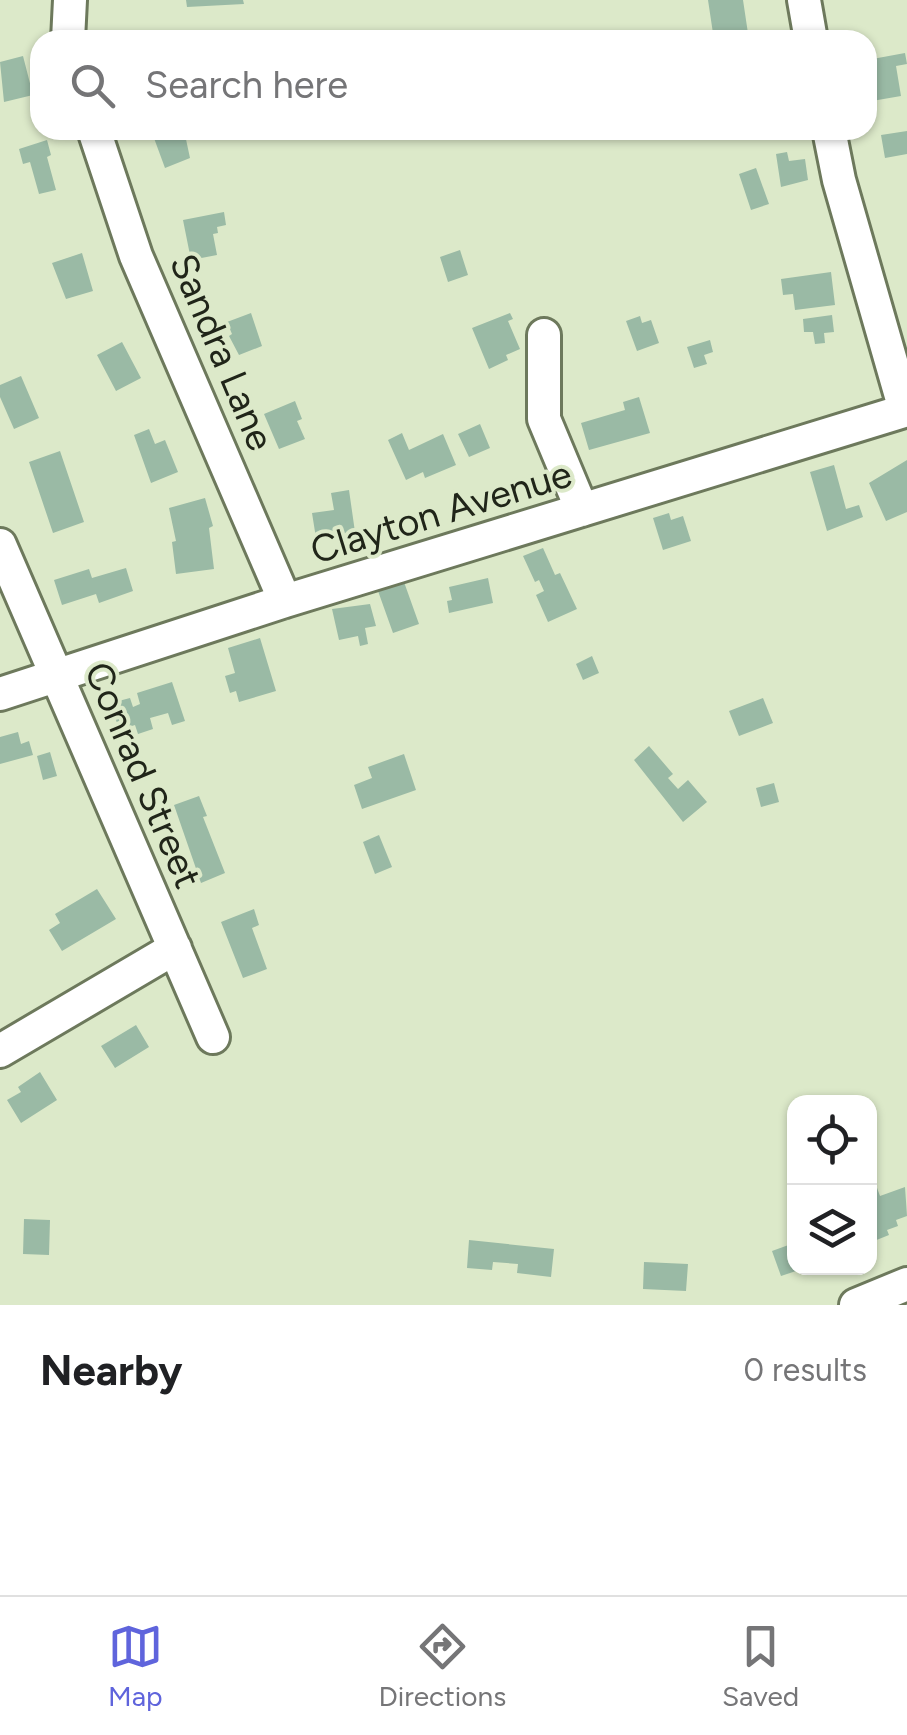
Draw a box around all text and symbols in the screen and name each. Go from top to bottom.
search box [30,30,877,140]
icon: search [65,58,120,113]
text: Search here [145,62,348,108]
street label: Sandra Lane [160,247,284,457]
street label: Clayton Avenue [305,450,577,574]
street label: Conrad Street [75,655,211,895]
map controls [787,1095,877,1275]
button: locate [787,1095,877,1185]
button: layers [787,1185,877,1275]
text: Nearby [40,1345,182,1396]
text: 0 results [743,1351,867,1389]
tab: Map [108,1619,163,1713]
tab: Directions [379,1619,506,1713]
tab: Saved [722,1619,799,1713]

